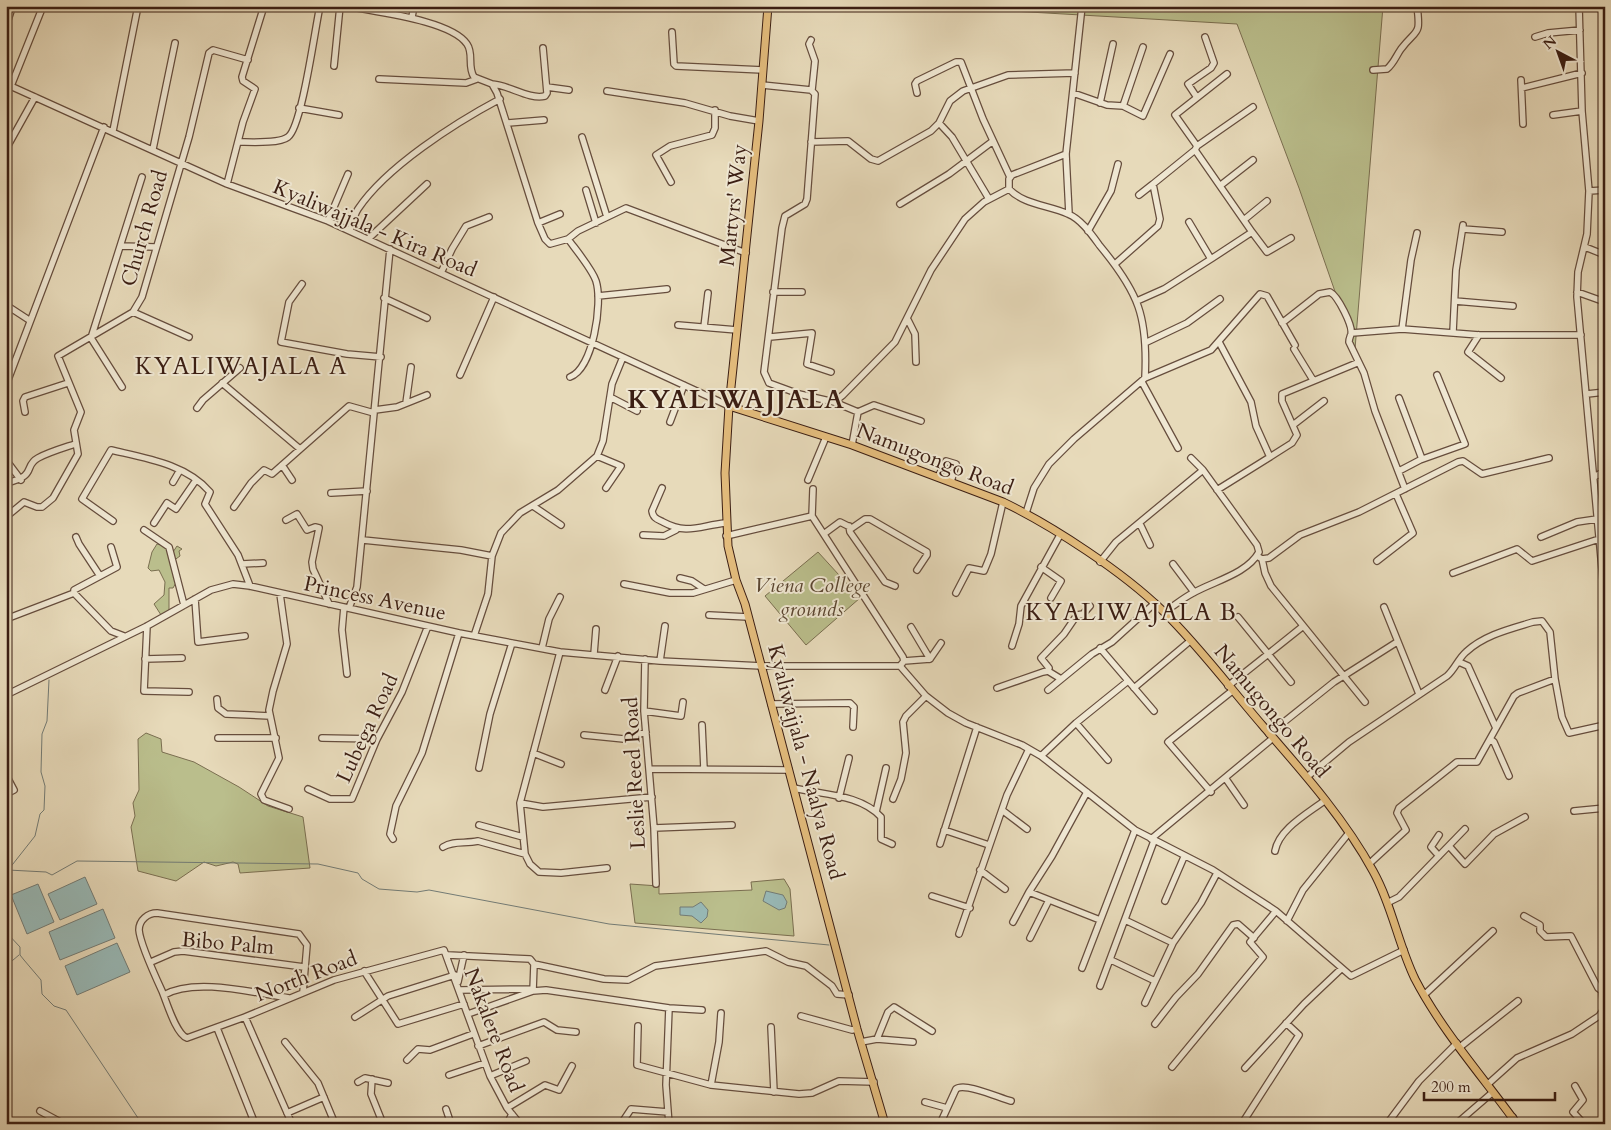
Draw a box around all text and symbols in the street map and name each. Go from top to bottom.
north arrow [1534,28,1584,78]
text: N [1539,31,1561,54]
street label: Martyrs' Way [713,143,754,268]
street label: Church Road [114,167,175,290]
street label: Kyaliwajjala - Kira Road [268,172,481,285]
district label: KYALIWAJALA A [135,350,347,383]
district label: KYALIWAJJALA [627,382,845,417]
street label: Namugongo Road [852,416,1018,503]
street label: Princess Avenue [301,569,449,628]
park label: Viena College grounds [754,571,871,624]
district label: KYALIWAJALA B [1025,596,1237,629]
street label: Namugongo Road [1207,638,1336,784]
street label: Kyaliwajjala - Naalya Road [760,641,851,883]
street label: Lubega Road [329,669,405,788]
street label: Leslie Reed Road [616,696,653,850]
street label: Bibo Palm [180,925,276,962]
street label: North Road [251,944,361,1009]
street label: Nakalere Road [456,964,531,1097]
scale bar [1424,1070,1555,1102]
text: 200 m [1431,1077,1471,1097]

